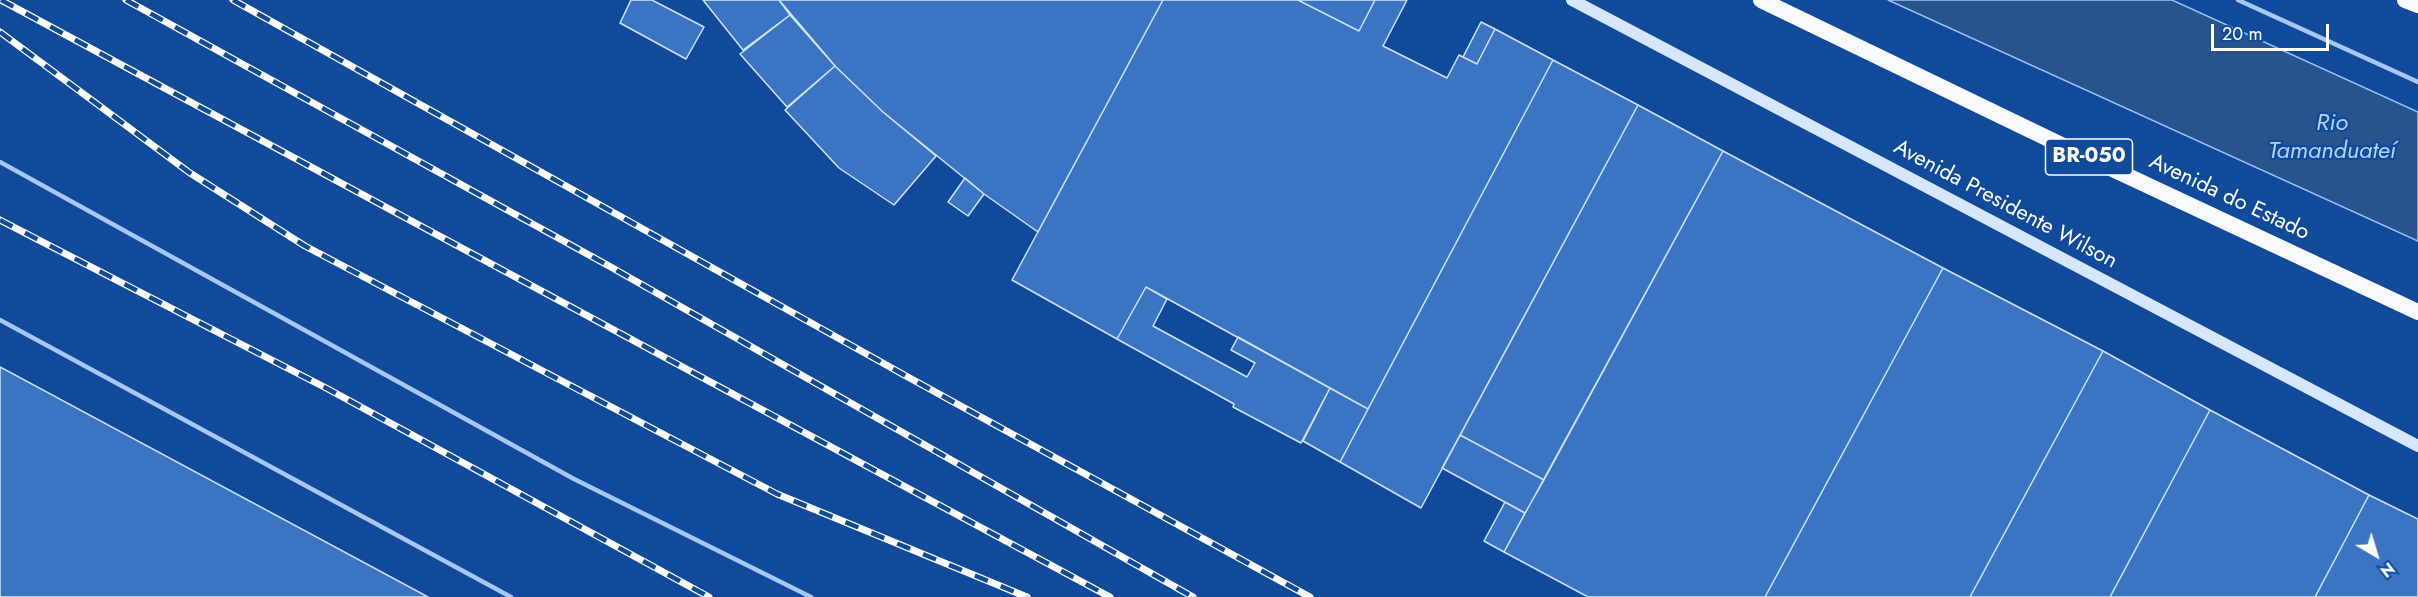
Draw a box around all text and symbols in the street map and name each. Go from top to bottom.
scale bar [2214,12,2332,50]
text: 20 m [2222,21,2262,47]
water label: Rio Tamanduateí [2268,110,2396,166]
street label: Avenida Presidente Wilson [1889,135,2121,275]
road number: BR-050 [2046,139,2132,175]
street label: Avenida do Estado [2145,149,2313,247]
north arrow [2346,525,2406,585]
text: N [2375,557,2399,583]

